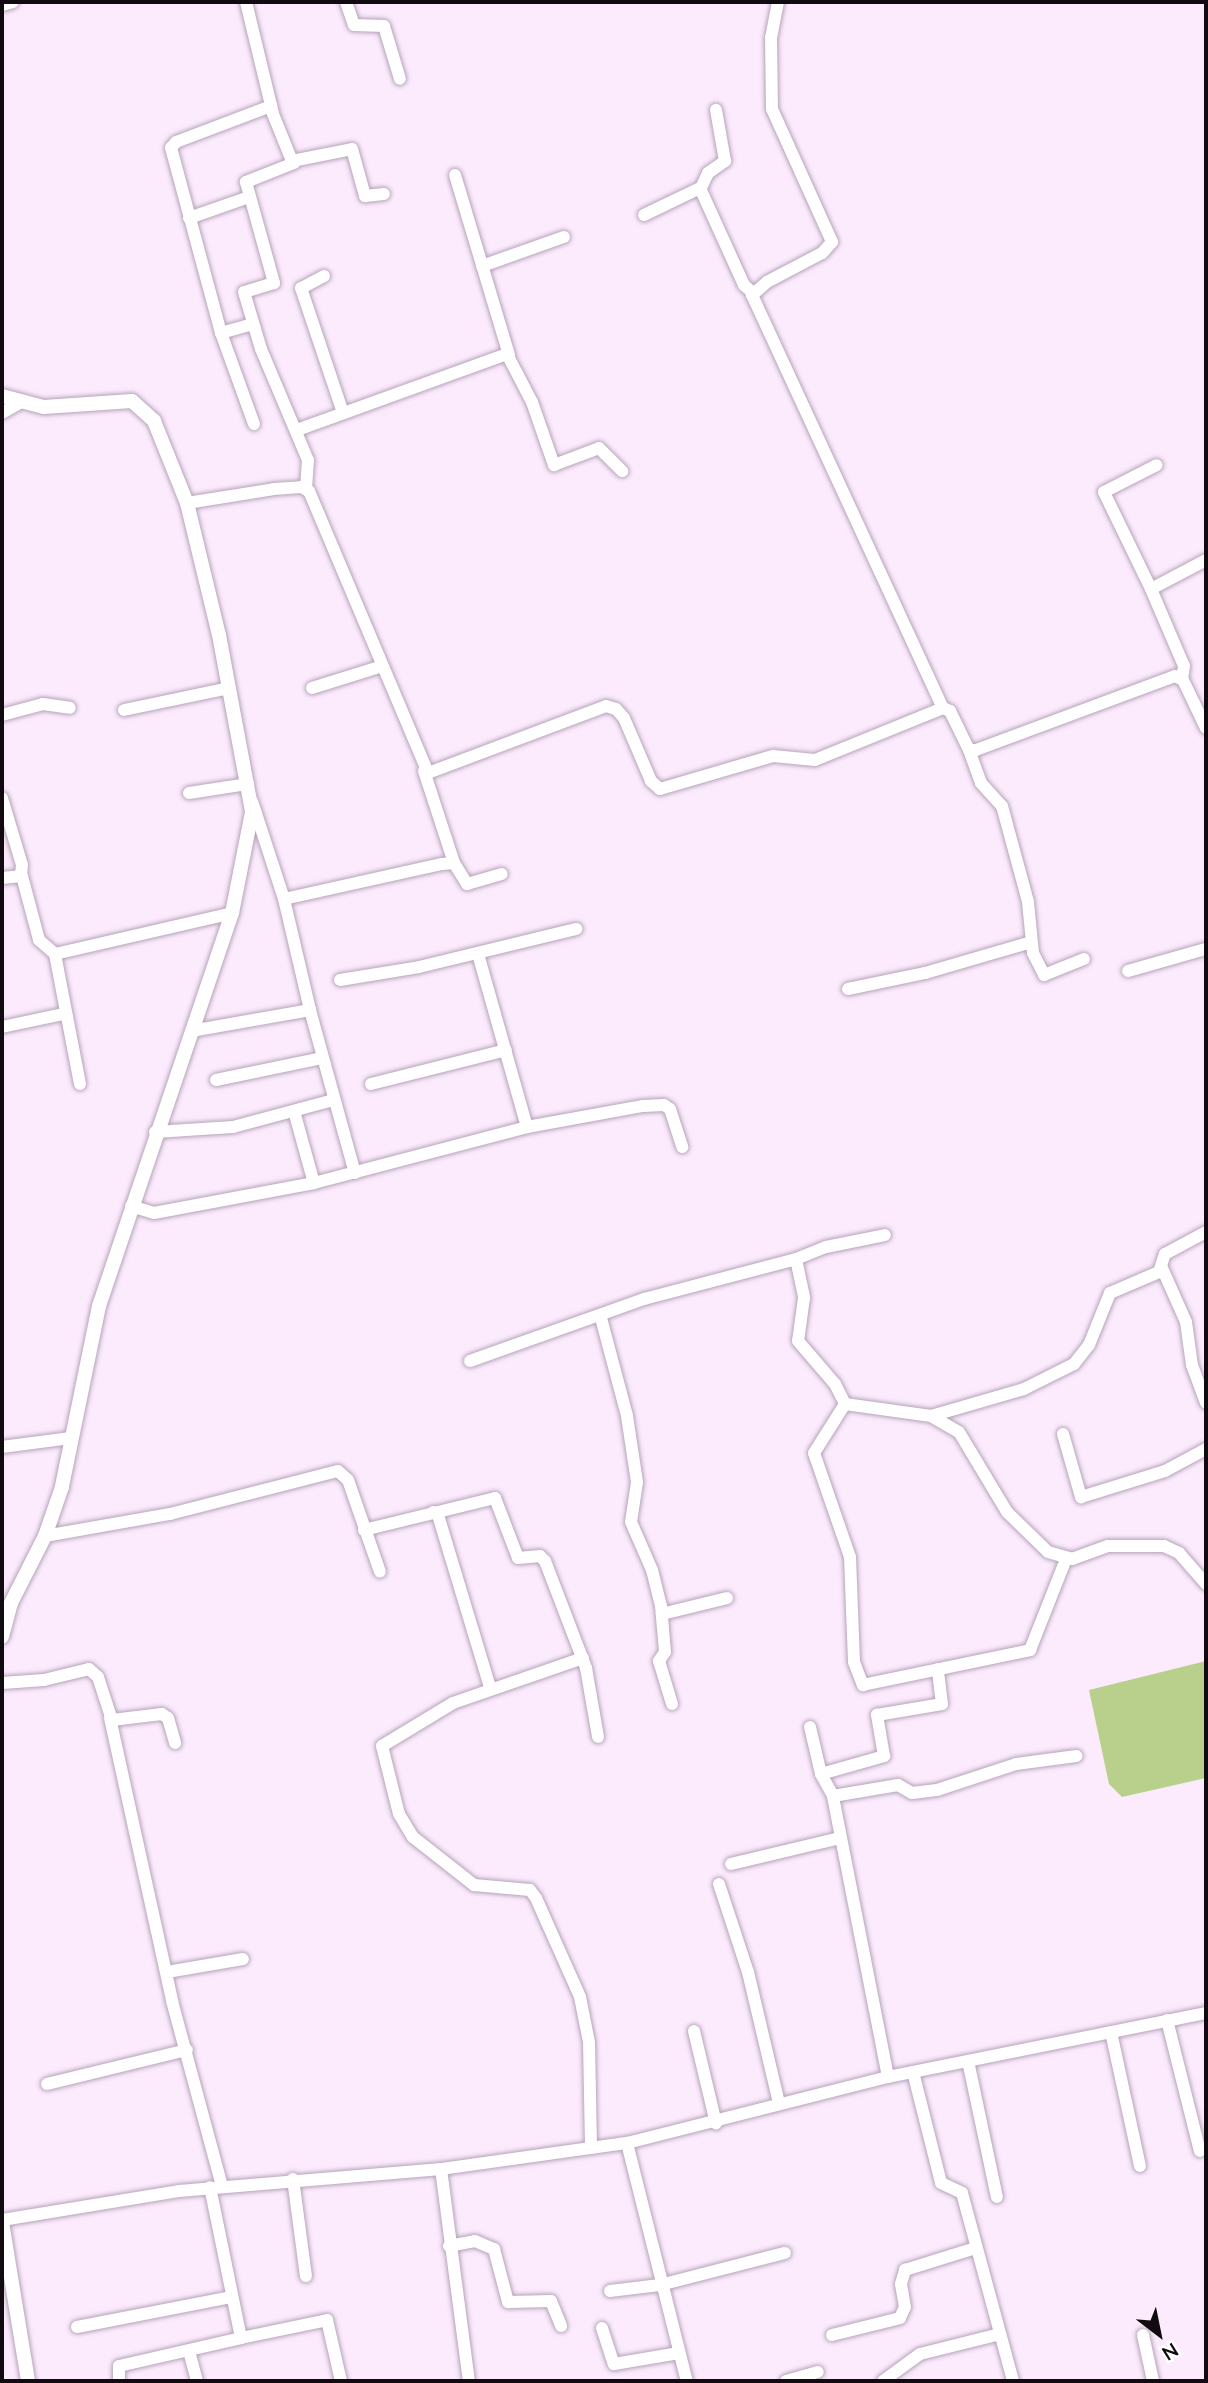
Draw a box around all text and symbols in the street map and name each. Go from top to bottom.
north arrow [1124,2299,1194,2369]
text: N [1158,2339,1183,2366]

